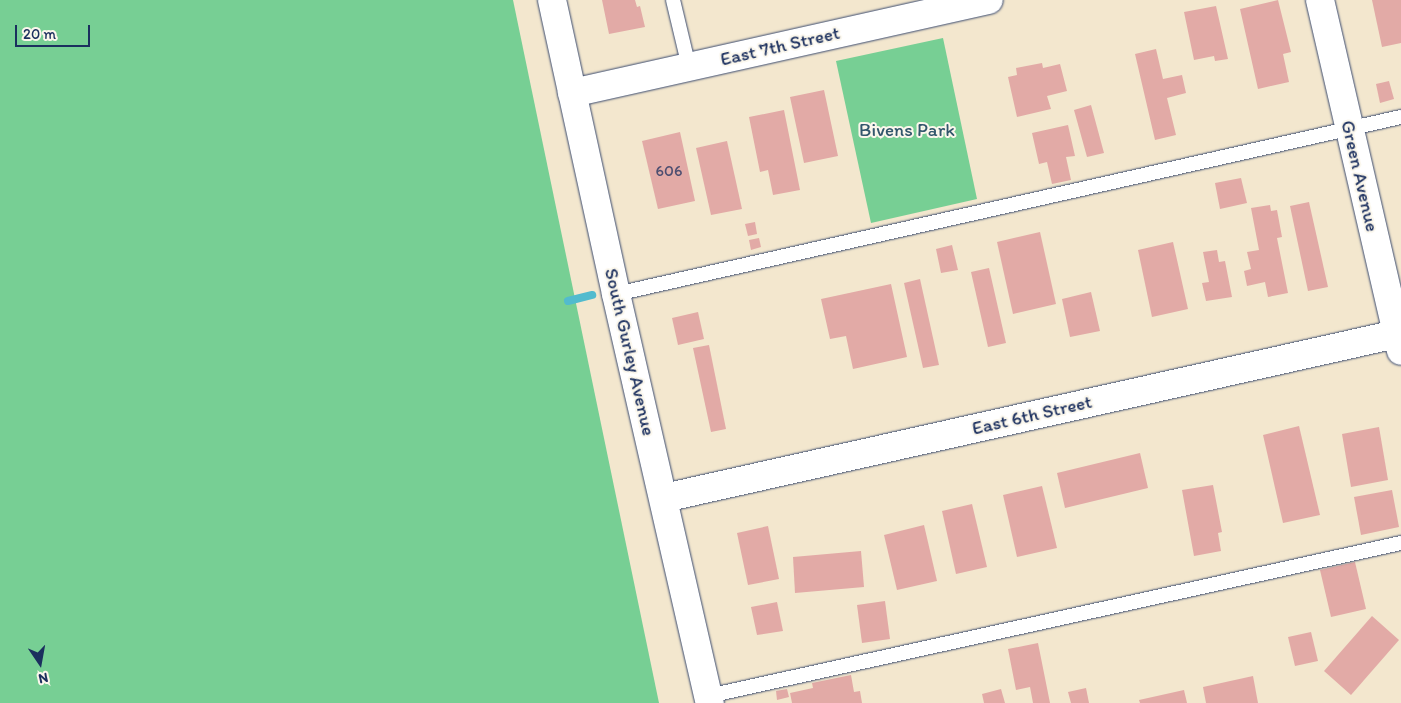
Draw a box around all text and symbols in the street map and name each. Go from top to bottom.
scale bar [18,15,92,47]
street label: East 7th Street [718,21,842,71]
text: 20 m [23,25,56,43]
park label: Bivens Park [859,119,955,141]
street label: Green Avenue [1336,119,1384,233]
house number: 606 [656,161,682,181]
street label: South Gurley Avenue [600,267,660,437]
street label: East 6th Street [970,390,1094,440]
north arrow [15,638,65,688]
text: N [37,669,50,687]

